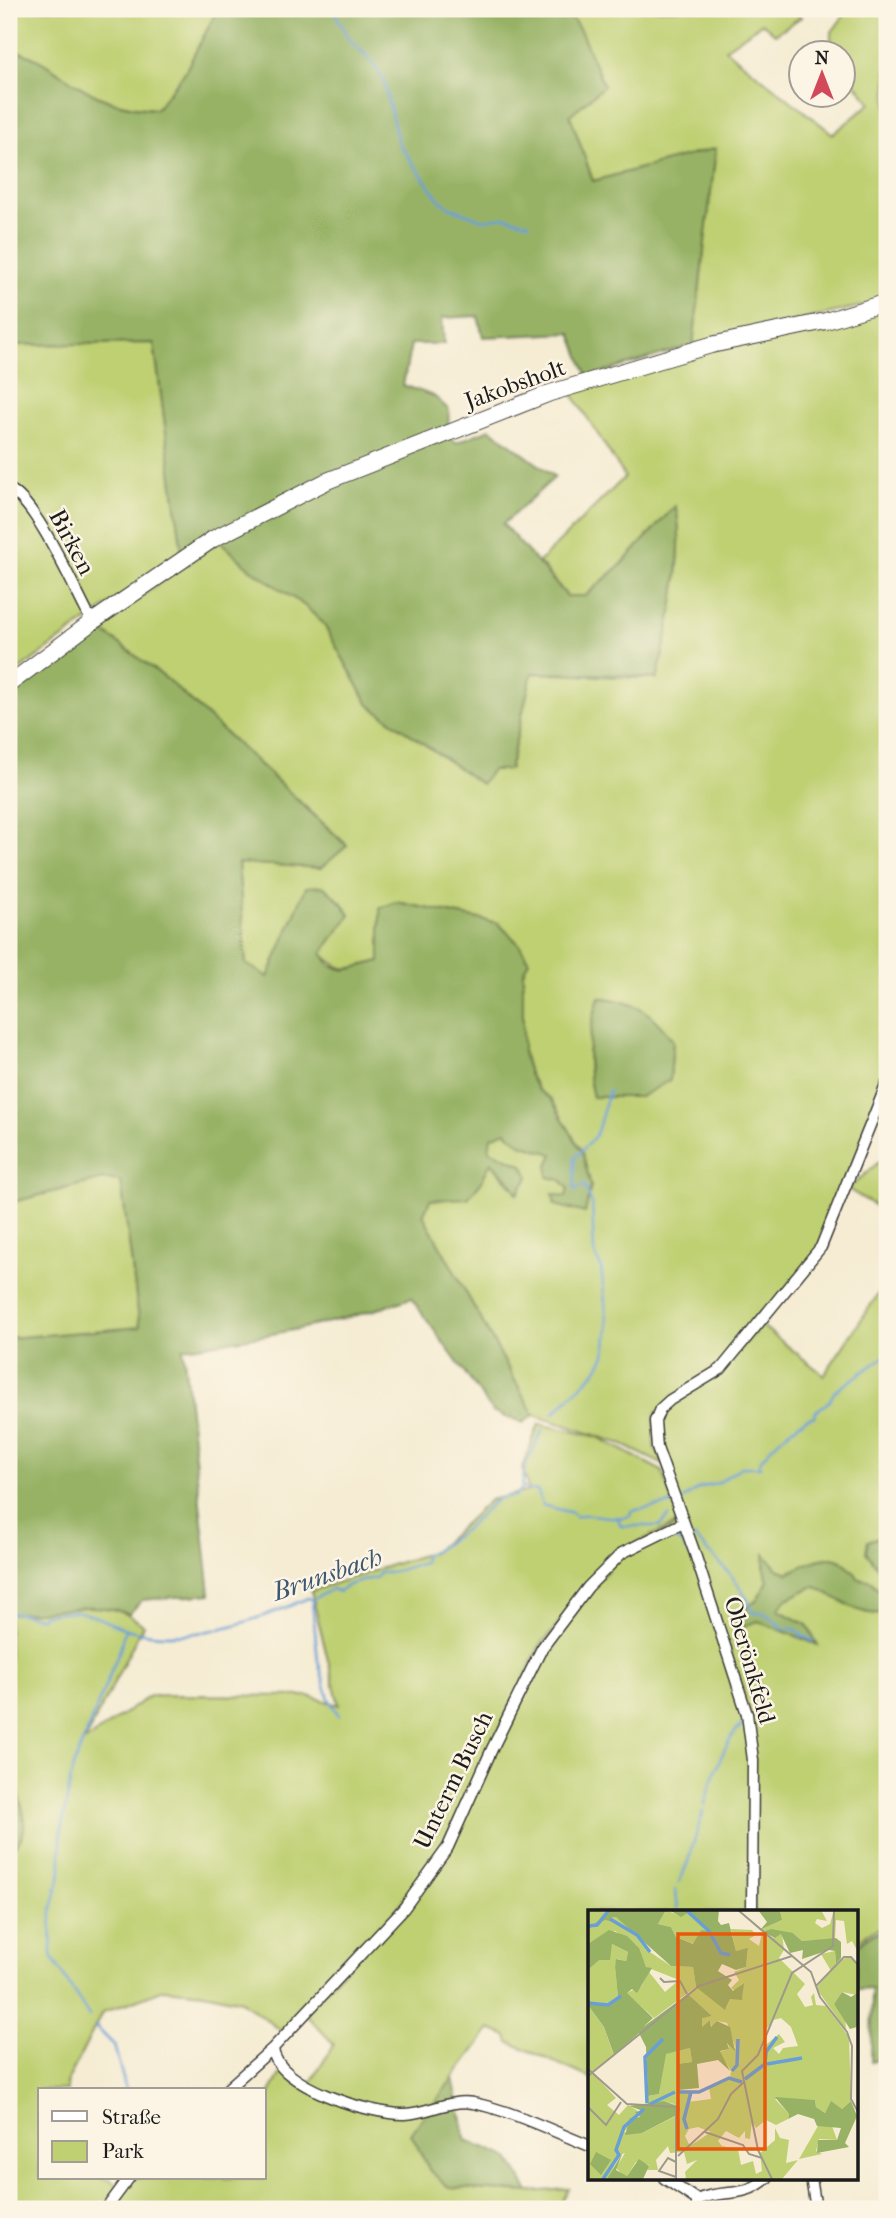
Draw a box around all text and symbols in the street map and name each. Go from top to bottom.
north arrow [788,38,858,108]
text: N [815,47,830,69]
street label: Jakobsholt [459,353,570,416]
street label: Birken [43,504,101,580]
water label: Brunsbach [266,1541,386,1608]
street label: Oberönkfeld [719,1593,782,1728]
street label: Unterm Busch [407,1706,499,1854]
inset map [588,1910,858,2180]
legend [38,2088,266,2180]
text: Straße [102,2105,161,2129]
text: Park [102,2139,144,2163]

